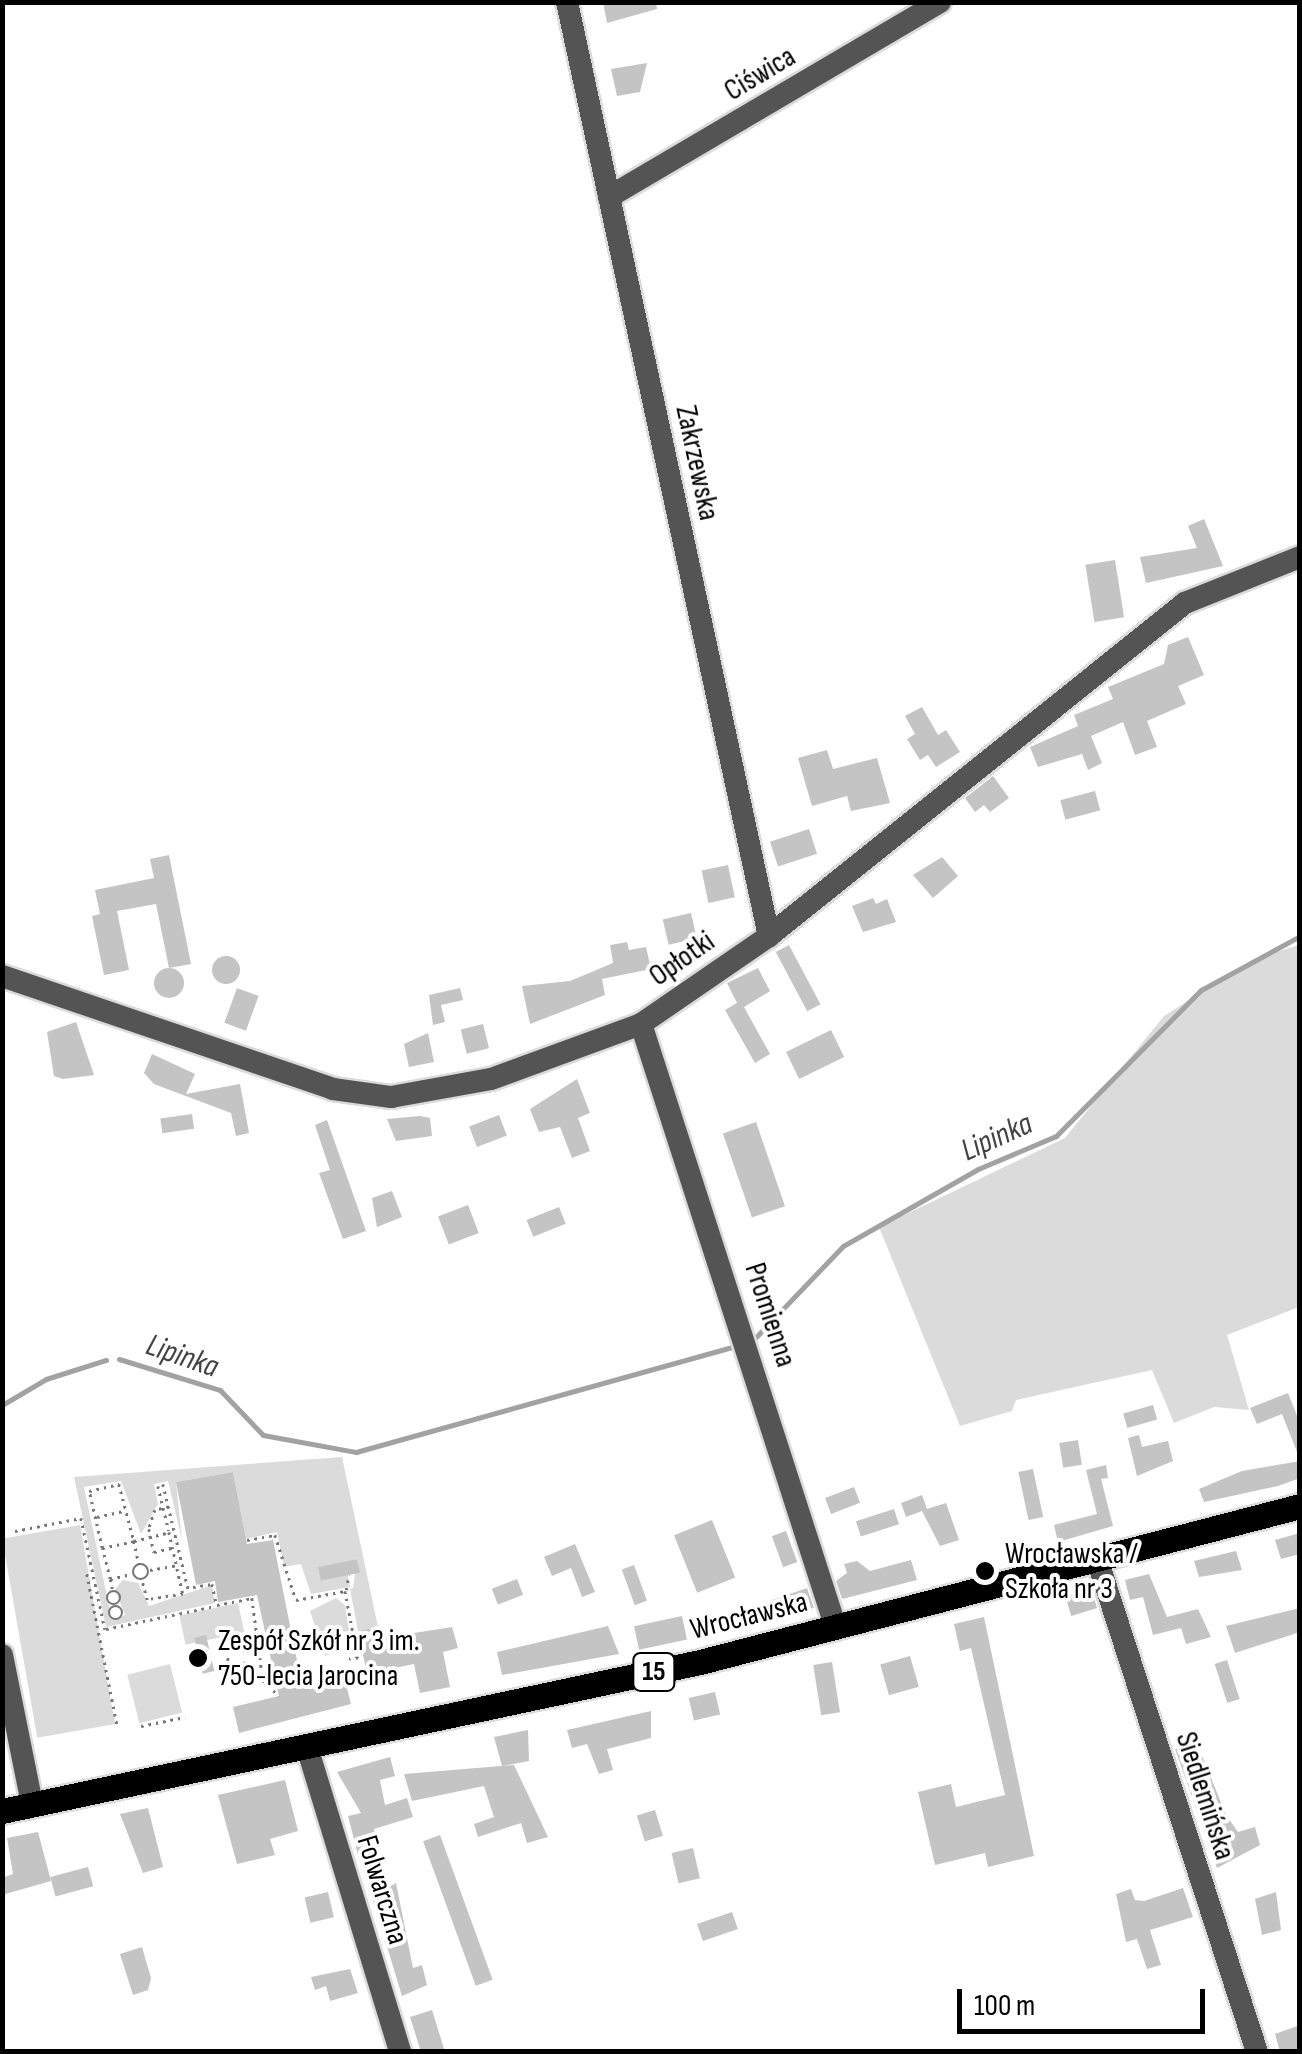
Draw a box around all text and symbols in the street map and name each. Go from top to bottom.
street label: Ciświca [718,39,802,109]
street label: Zakrzewska [667,402,727,524]
street label: Opłotki [642,924,722,994]
water label: Lipinka [955,1105,1039,1171]
street label: Promienna [736,1258,804,1372]
water label: Lipinka [141,1327,223,1387]
place label: Wrocławska / Szkoła nr 3 [1005,1536,1138,1606]
marker: Wrocławska / Szkoła nr 3 [974,1560,996,1582]
street label: Wrocławska [687,1584,811,1648]
place label: Zespół Szkół nr 3 im. 750-lecia Jarocina [218,1623,419,1694]
marker: Zespół Szkół nr 3 im. 750-lecia Jarocina [187,1647,209,1669]
road number: 15 [632,1649,676,1695]
street label: Siedlemińska [1167,1728,1243,1864]
street label: Folwarczna [348,1831,416,1949]
scale bar [962,1969,1210,2031]
text: 100 m [974,1988,1035,2024]

